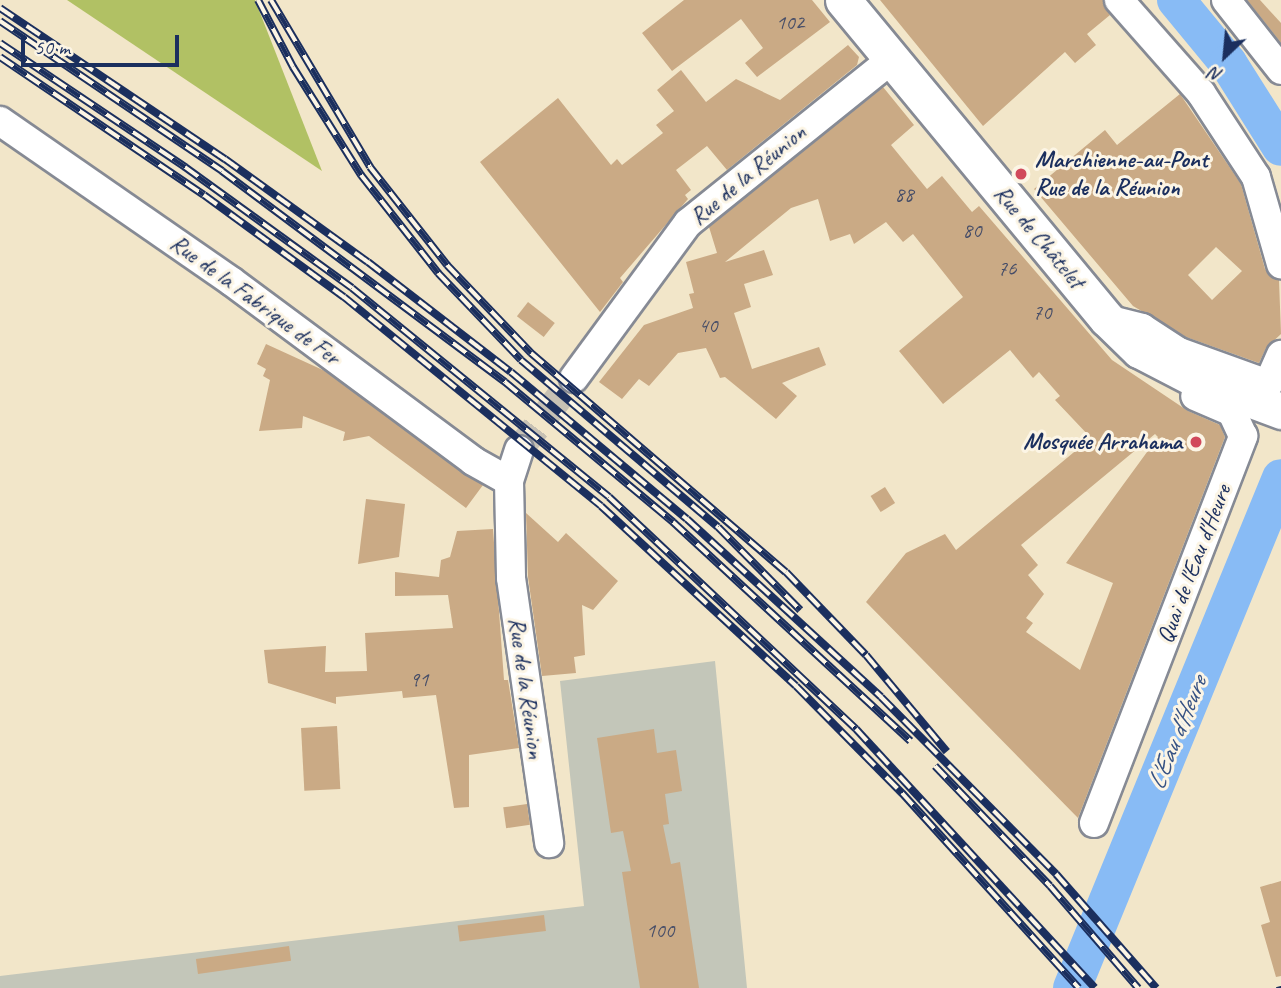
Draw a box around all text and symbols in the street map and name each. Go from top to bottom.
house number: 102 [776,9,804,35]
scale bar [24,21,182,65]
north arrow [1190,21,1260,91]
text: 50 m [34,34,70,60]
text: N [1205,62,1226,88]
street label: Rue de la Réunion [684,118,812,232]
place label: Marchienne-au-Pont Rue de la Réunion [1035,146,1208,202]
marker: Marchienne-au-Pont Rue de la Réunion [1013,166,1029,182]
street label: Rue de Châtelet [987,179,1091,295]
house number: 88 [895,181,913,207]
house number: 80 [963,217,981,243]
street label: Rue de la Fabrique de Fer [164,228,346,372]
house number: 76 [998,255,1016,281]
house number: 70 [1033,299,1051,325]
house number: 40 [699,312,717,338]
place label: Mosquée Arrahama [1023,428,1182,456]
marker: Mosquée Arrahama [1188,434,1204,450]
street label: Quai de l'Eau d'Heure [1151,481,1237,647]
street label: Rue de la Réunion [502,616,550,760]
house number: 91 [410,666,428,692]
water label: L'Eau d'Heure [1140,672,1214,794]
house number: 100 [646,917,674,943]

